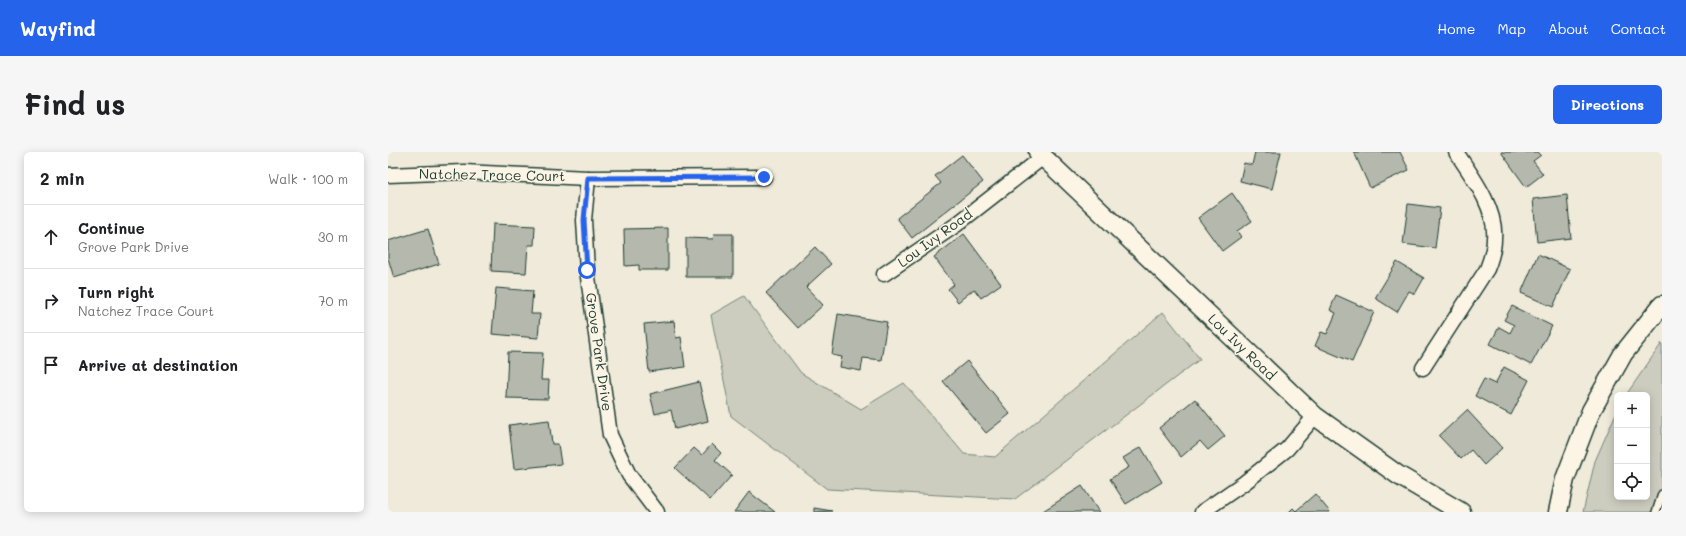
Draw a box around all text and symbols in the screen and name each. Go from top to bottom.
text: Wayfind [20,16,96,41]
text: Home [1437,19,1475,38]
text: Map [1497,19,1526,38]
text: About [1548,19,1589,38]
text: Contact [1611,19,1666,38]
button: Directions [1553,85,1662,124]
text: Find us [24,86,125,122]
street label: Natchez Trace Court [419,164,565,185]
text: 2 min [40,167,85,189]
route end [755,168,773,186]
text: Walk · 100 m [268,170,348,187]
street label: Lou Ivy Road [894,204,976,271]
text: Continue [78,218,145,238]
icon: ahead [40,226,62,248]
text: 30 m [318,228,348,245]
text: Grove Park Drive [78,238,189,255]
route start [578,261,596,279]
text: Turn right [78,282,155,302]
icon: right [40,290,62,312]
street label: Grove Park Drive [582,291,617,412]
text: 70 m [318,292,348,309]
text: Natchez Trace Court [78,302,214,319]
street label: Lou Ivy Road [1204,309,1281,384]
icon: arrive [40,354,62,376]
text: Arrive at destination [78,355,238,375]
map controls [1614,392,1650,500]
button: + [1614,392,1650,428]
button: − [1614,428,1650,464]
button: locate [1614,464,1650,500]

